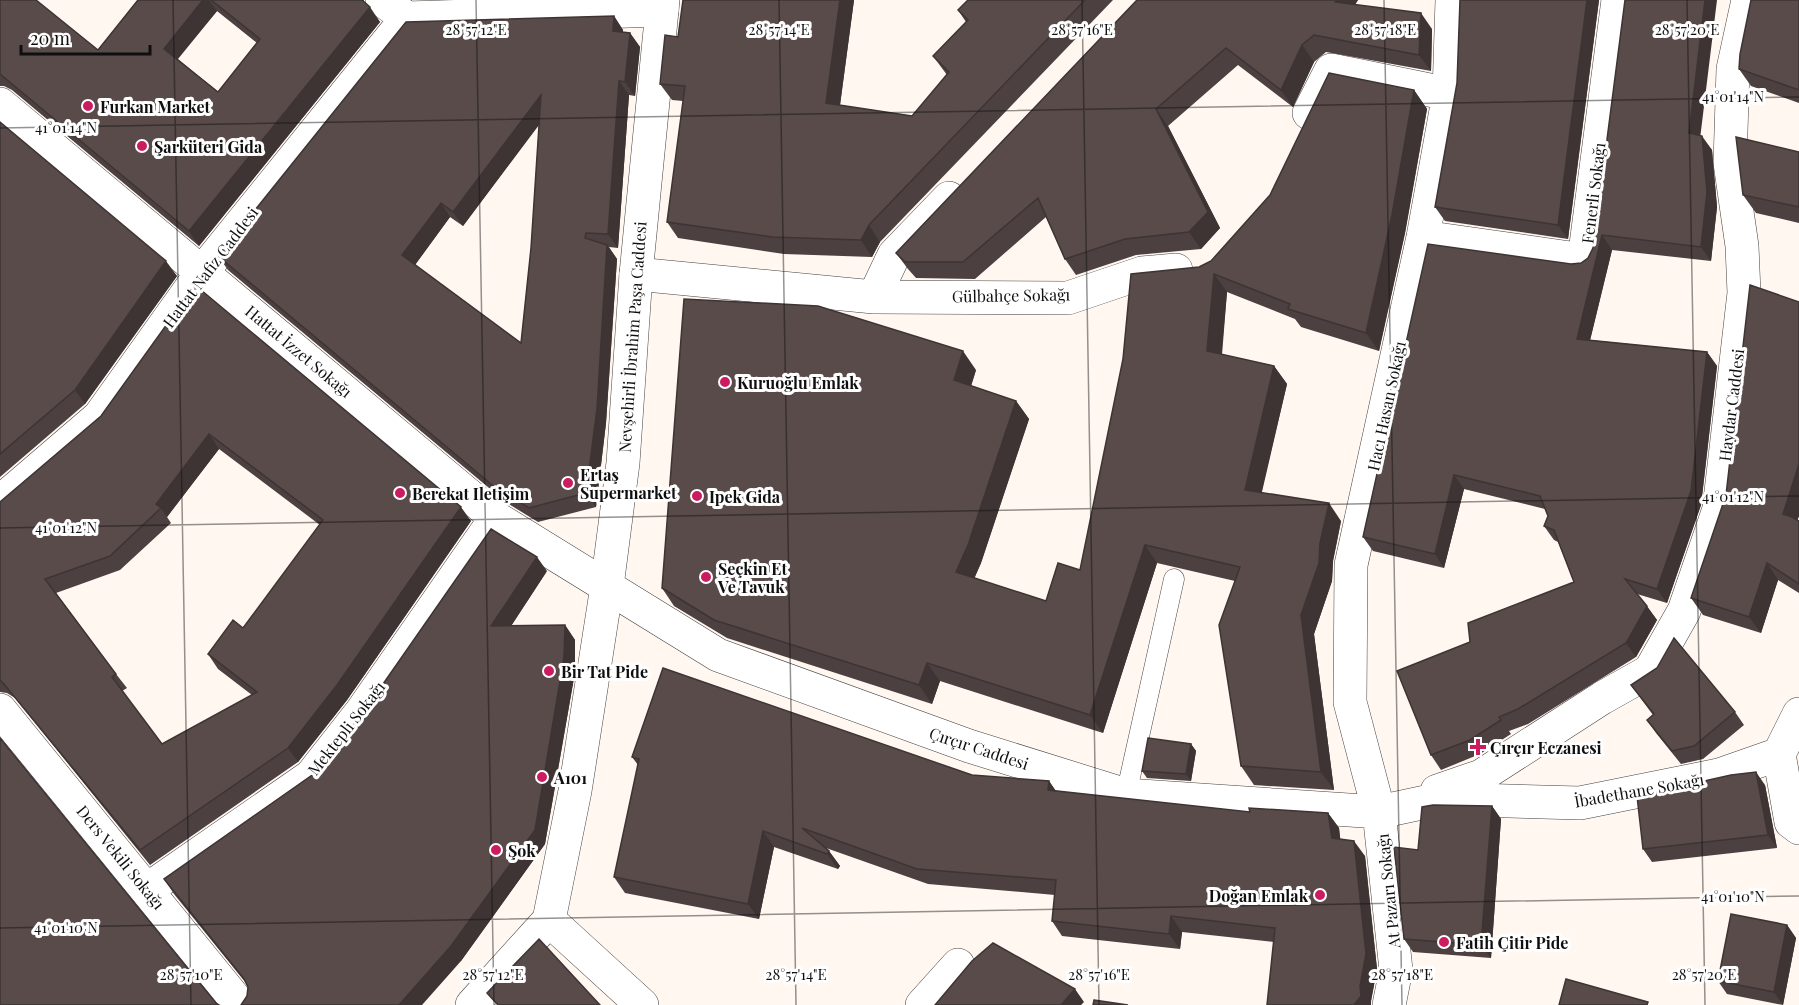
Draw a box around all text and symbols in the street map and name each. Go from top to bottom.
scale bar [21,18,150,56]
text: 28°57'12"E [445,19,507,39]
text: 28°57'14"E [748,19,810,39]
text: 28°57'16"E [1051,19,1113,39]
text: 28°57'18"E [1354,19,1416,39]
text: 28°57'20"E [1655,19,1719,39]
text: 20 m [30,26,70,50]
text: 41°01'14"N [1702,86,1764,106]
place label: Furkan Market [100,96,210,117]
marker: Furkan Market [81,99,95,113]
text: 41°01'14"N [35,117,97,137]
place label: Şarküteri Gida [154,136,263,157]
marker: Şarküteri Gida [135,139,149,153]
street label: Fenerli Sokağı [1576,141,1610,245]
street label: Hattat Nafiz Caddesi [158,202,263,332]
street label: Nevşehirli İbrahim Paşa Caddesi [613,220,651,453]
street label: Gülbahçe Sokağı [952,283,1071,307]
street label: Hattat İzzet Sokağı [241,300,357,402]
street label: Hacı Hasan Sokağı [1362,339,1410,473]
street label: Haydar Caddesi [1714,347,1748,463]
place label: Kuruoğlu Emlak [737,372,859,393]
marker: Kuruoğlu Emlak [718,375,732,389]
place label: Ertaş Supermarket [580,464,677,503]
marker: Ertaş Supermarket [561,476,575,490]
place label: Berekat Iletişim [412,483,530,504]
marker: Berekat Iletişim [393,486,407,500]
place label: Ipek Gida [709,486,781,507]
text: 41°01'12"N [1702,486,1764,506]
marker: Ipek Gida [690,489,704,503]
text: 41°01'12"N [35,517,97,537]
place label: Seçkin Et Ve Tavuk [717,558,787,597]
marker: Seçkin Et Ve Tavuk [699,570,713,584]
place label: Bir Tat Pide [561,661,648,682]
marker: Bir Tat Pide [542,664,556,678]
street label: Mektepli Sokağı [303,676,390,779]
street label: Çırçır Caddesi [927,722,1032,774]
place label: Çırçır Eczanesi [1490,737,1602,758]
marker: Çırçır Eczanesi [1471,740,1485,754]
place label: A101 [553,767,587,788]
street label: İbadethane Sokağı [1572,768,1706,812]
marker: A101 [535,770,549,784]
street label: Ders Vekili Sokağı [72,801,170,914]
street label: At Pazarı Sokağı [1372,832,1405,950]
place label: Şok [508,840,536,861]
marker: Şok [489,843,503,857]
place label: Doğan Emlak [1209,885,1309,906]
text: 41°01'10"N [1701,886,1765,906]
marker: Doğan Emlak [1313,888,1327,902]
text: 41°01'10"N [34,917,98,937]
place label: Fatih Çitir Pide [1456,932,1568,953]
marker: Fatih Çitir Pide [1437,935,1451,949]
text: 28°57'10"E [159,964,223,984]
text: 28°57'12"E [462,964,524,984]
text: 28°57'14"E [765,964,827,984]
text: 28°57'16"E [1068,964,1130,984]
text: 28°57'18"E [1371,964,1433,984]
text: 28°57'20"E [1672,964,1736,984]

